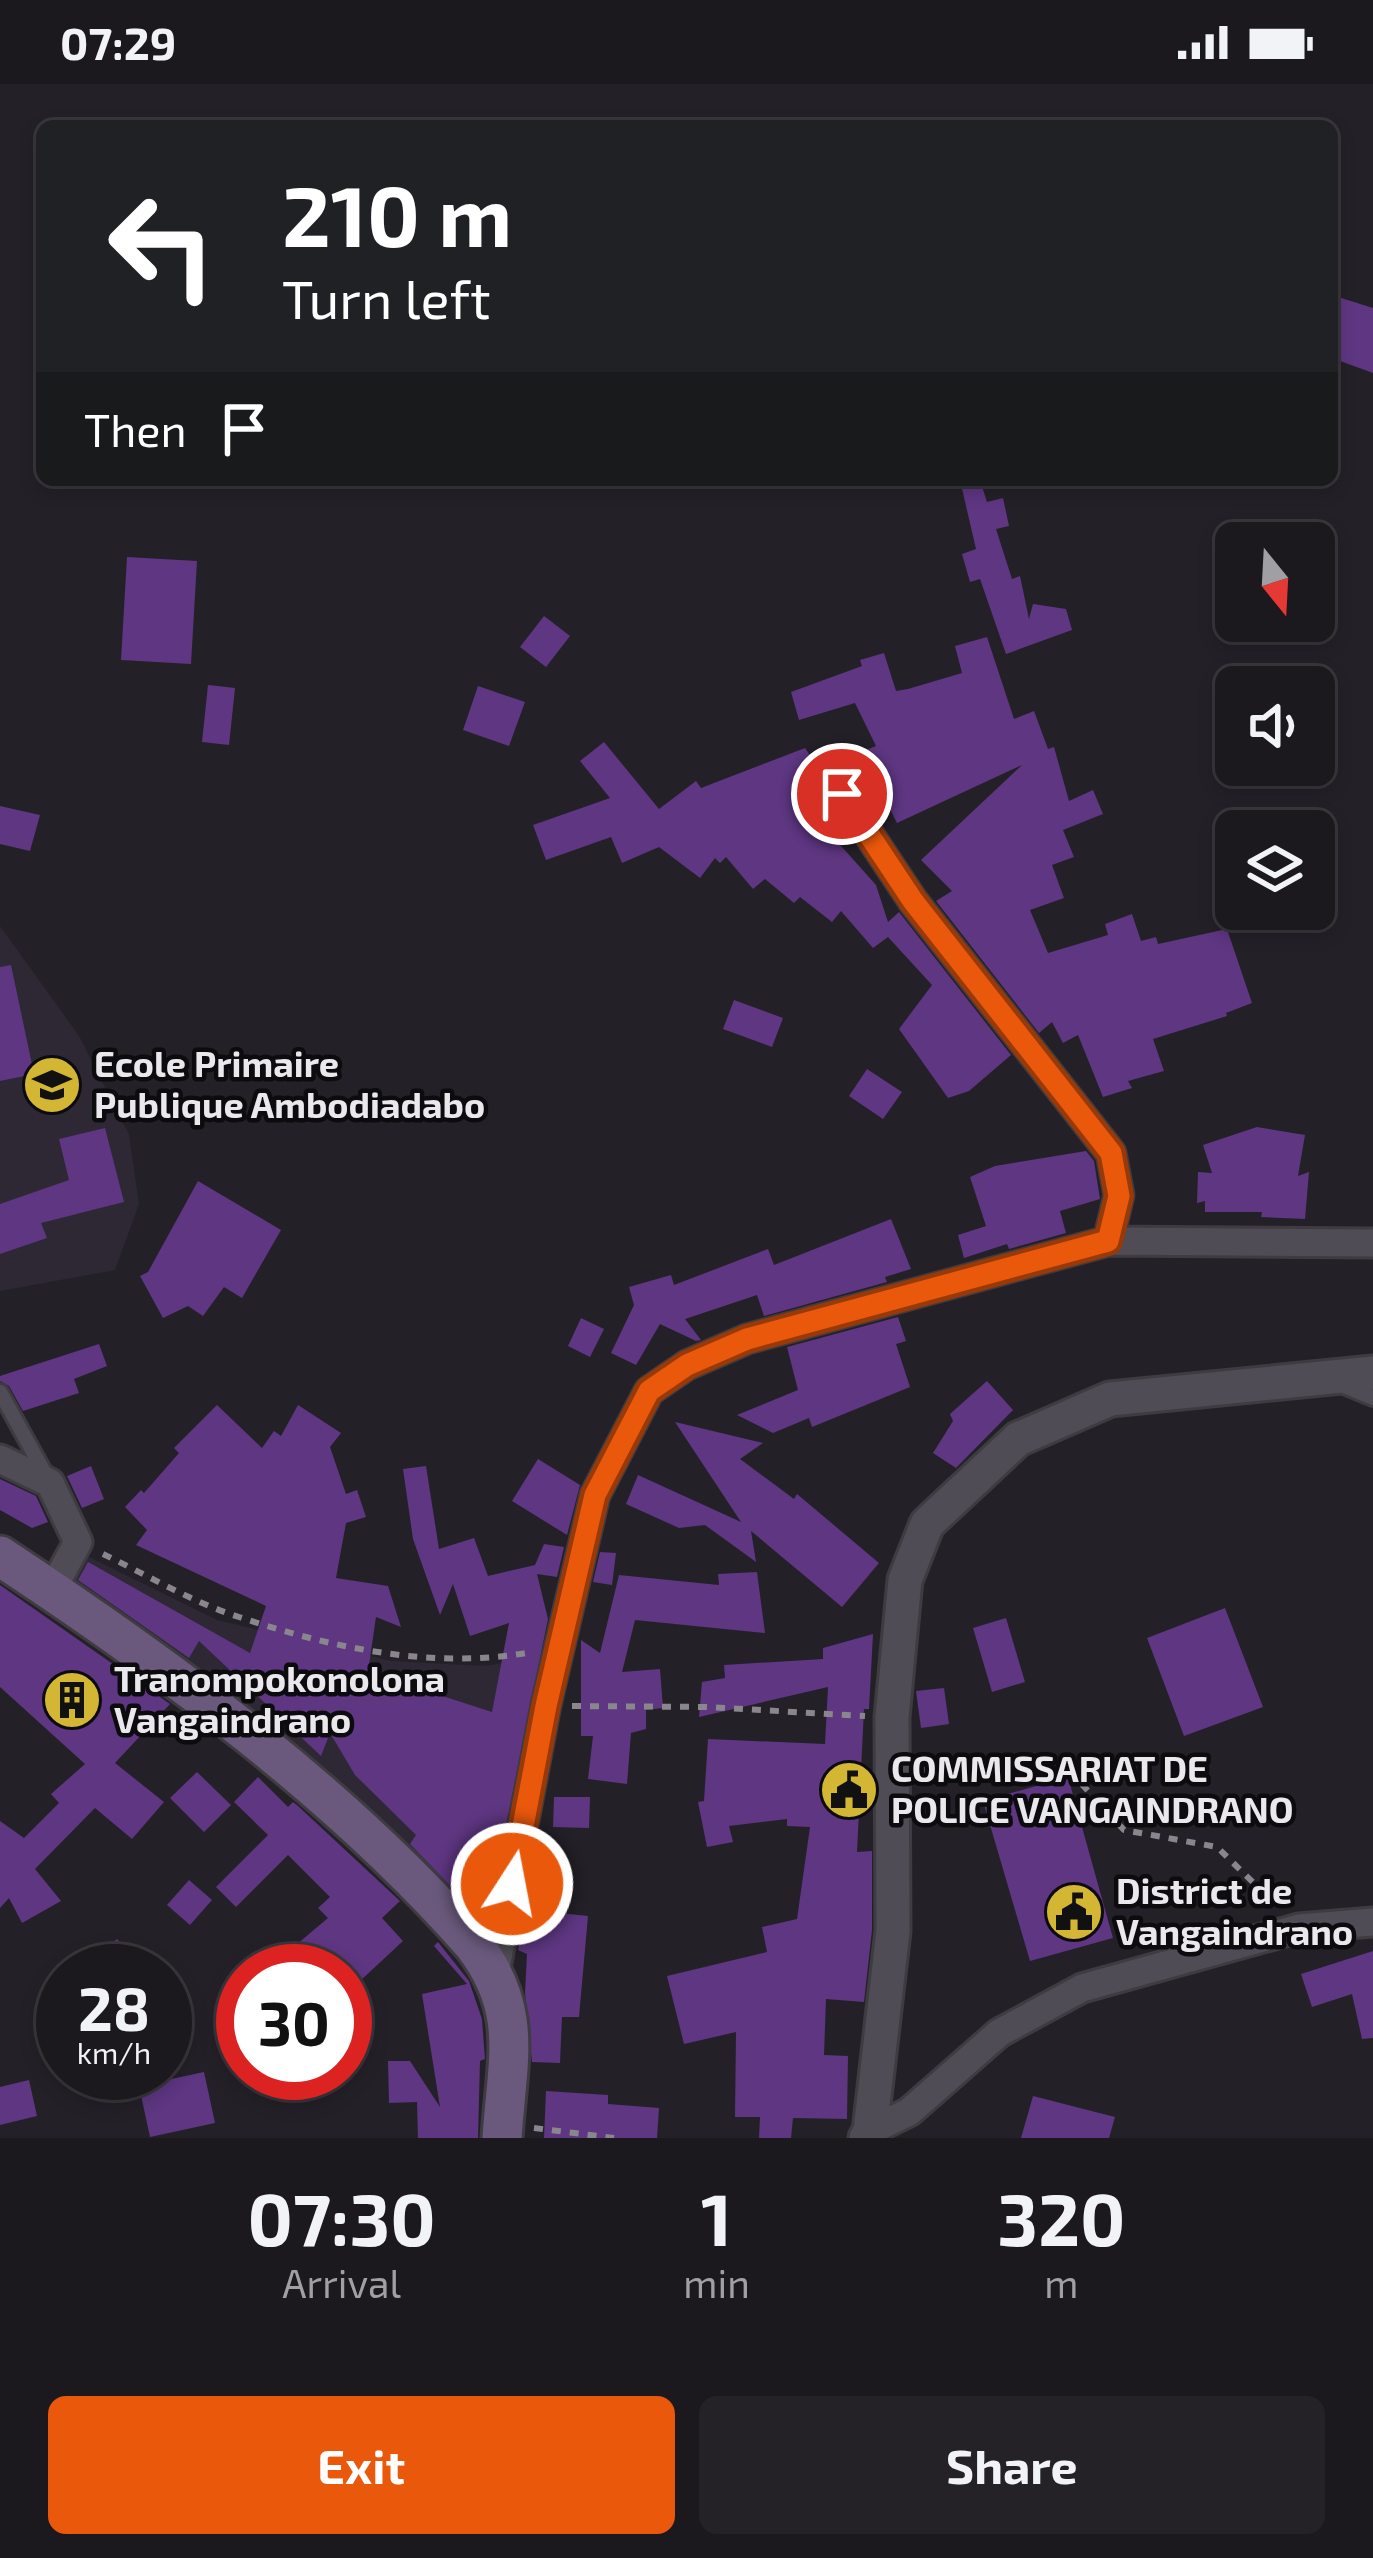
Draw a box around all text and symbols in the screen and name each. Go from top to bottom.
text: 07:29 [60,15,176,69]
text: 210 m [282,163,512,264]
icon: left [84,168,240,324]
text: Turn left [282,265,491,330]
icon: arrive [211,396,277,462]
text: Then [84,402,187,456]
north arrow [1215,522,1335,642]
map controls [1215,522,1335,930]
button: sound [1215,666,1335,786]
pin [791,743,893,845]
icon: arrive [809,761,875,827]
button: layers [1215,810,1335,930]
place label: Ecole Primaire Publique Ambodiadabo [94,1041,485,1125]
school or university icon: Ecole Primaire Publique Ambodiadabo [21,1054,83,1116]
place label: Tranompokonolona Vangaindrano [114,1656,445,1740]
building icon: Tranompokonolona Vangaindrano [41,1669,103,1731]
place label: COMMISSARIAT DE POLICE VANGAINDRANO [891,1746,1293,1830]
public building icon: COMMISSARIAT DE POLICE VANGAINDRANO [818,1759,880,1821]
position arrow [449,1821,575,1947]
place label: District de Vangaindrano [1116,1868,1353,1952]
public building icon: District de Vangaindrano [1043,1881,1105,1943]
speed limit sign: 30 [216,1944,372,2100]
text: 28 [78,1971,150,2043]
text: km/h [77,2034,151,2070]
text: 07:30 [248,2174,436,2260]
text: 1 [701,2174,732,2260]
text: 320 [997,2174,1125,2260]
text: Arrival [282,2259,401,2306]
text: min [683,2259,750,2306]
text: m [1044,2259,1078,2306]
button: Exit [48,2396,675,2534]
button: Share [699,2396,1325,2534]

